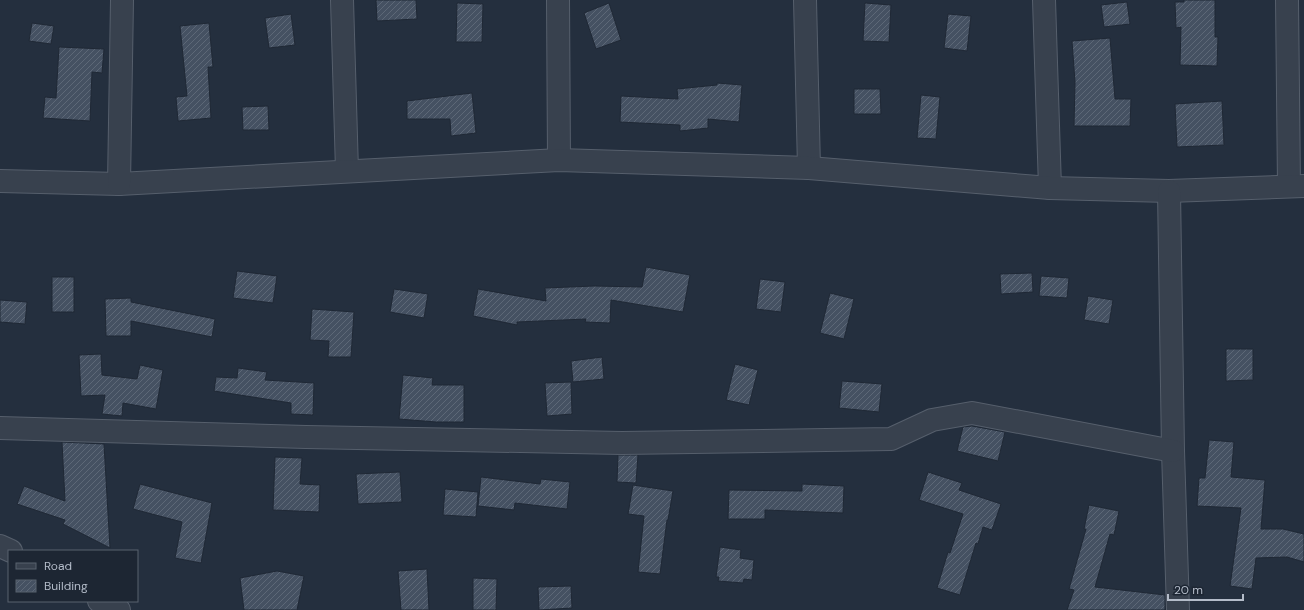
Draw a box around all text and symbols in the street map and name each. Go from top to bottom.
legend [8,550,138,602]
text: Road [44,558,72,574]
scale bar [1168,576,1243,602]
text: Building [44,578,88,594]
text: 20 m [1174,582,1203,598]

